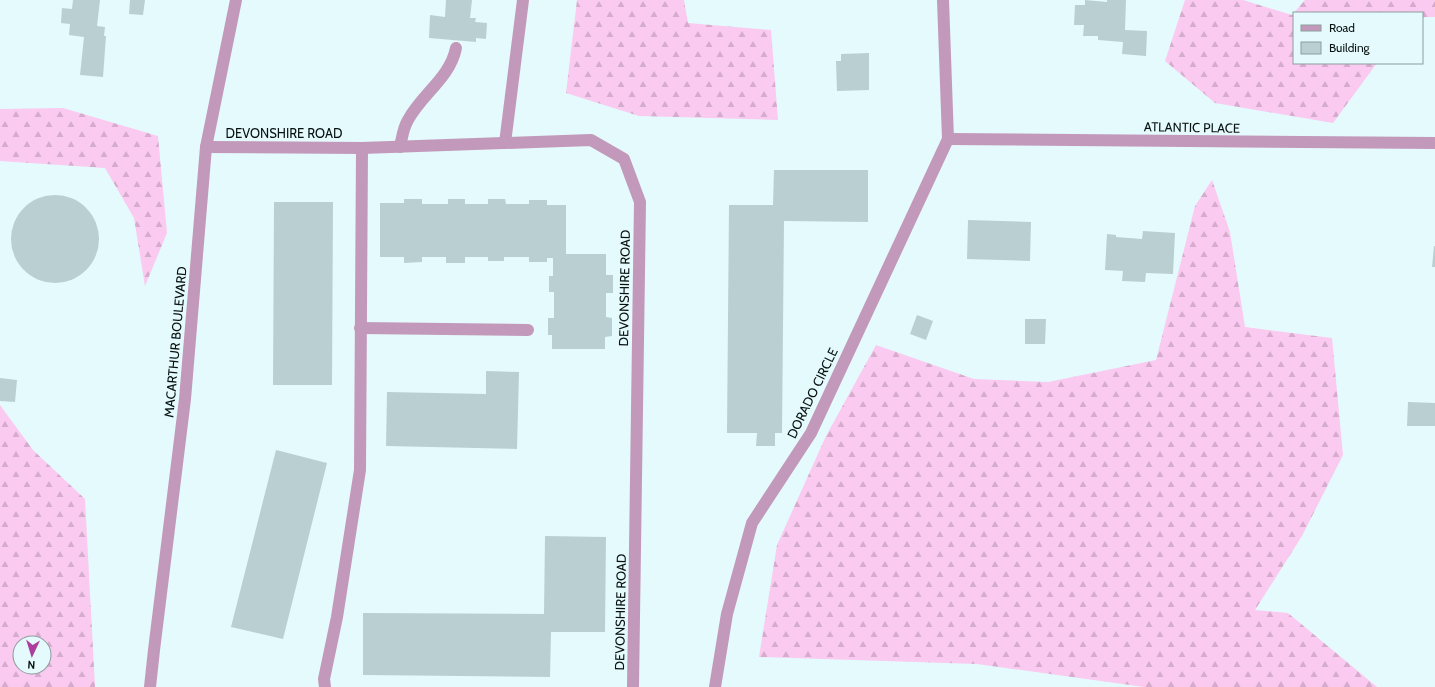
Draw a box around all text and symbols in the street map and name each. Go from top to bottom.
legend [1293,12,1423,64]
text: Road [1329,20,1355,35]
text: Building [1329,40,1371,55]
street label: ATLANTIC PLACE [1144,118,1240,136]
street label: DEVONSHIRE ROAD [226,125,342,141]
street label: DEVONSHIRE ROAD [615,229,633,347]
street label: MACARTHUR BOULEVARD [160,266,190,418]
street label: DORADO CIRCLE [783,345,841,441]
street label: DEVONSHIRE ROAD [611,553,629,671]
north arrow [12,635,52,675]
text: N [27,658,36,672]

